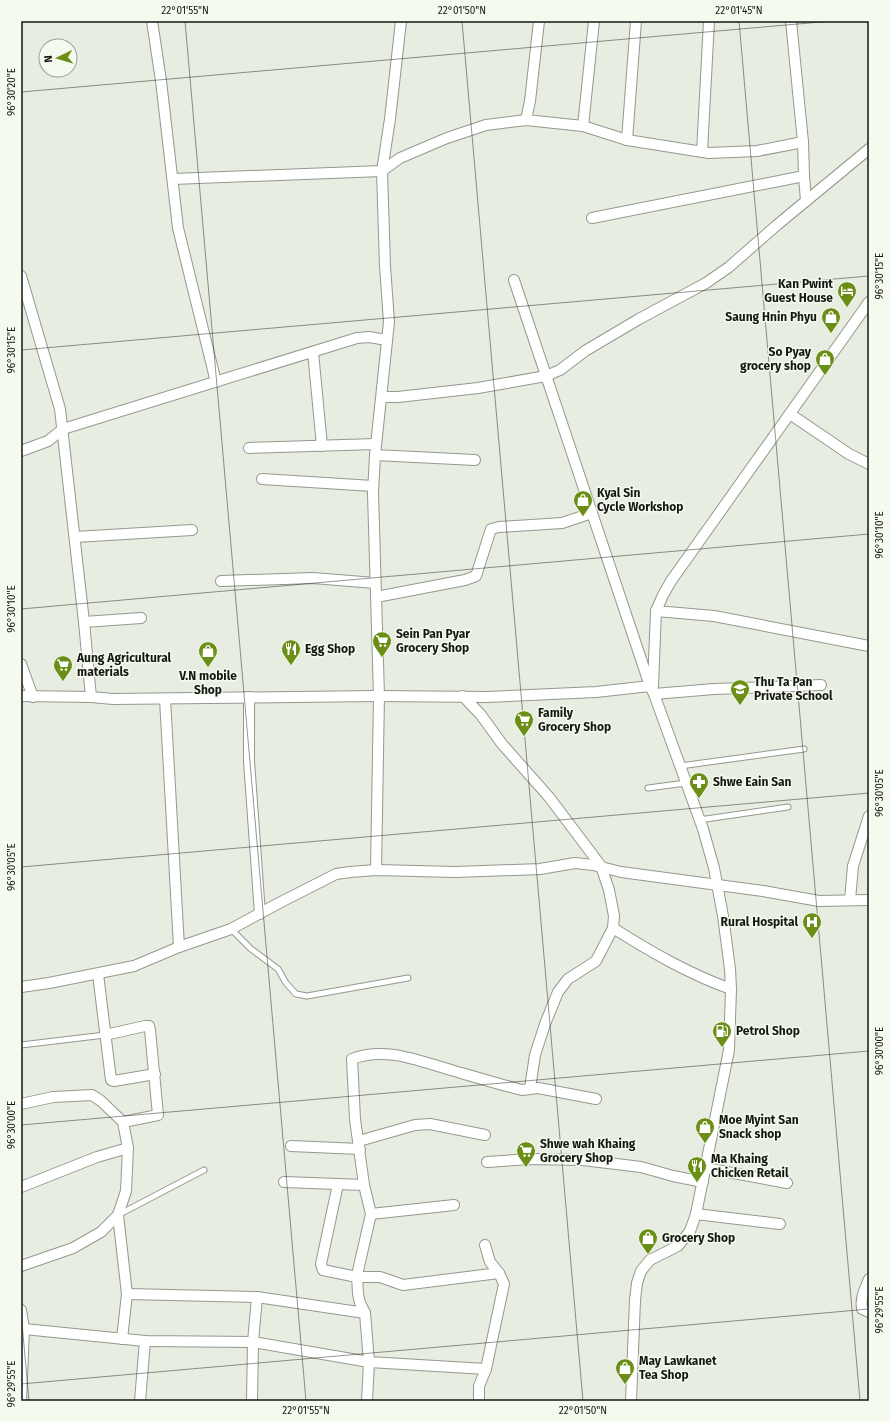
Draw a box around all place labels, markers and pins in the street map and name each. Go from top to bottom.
place label: Kan Pwint Guest House [764,277,833,305]
hotel icon: Kan Pwint Guest House [836,280,858,308]
shop icon: Saung Hnin Phyu [820,306,842,334]
place label: Saung Hnin Phyu [725,310,817,324]
place label: So Pyay grocery shop [740,345,812,373]
shop icon: So Pyay grocery shop [814,348,836,376]
place label: Kyal Sin Cycle Workshop [597,486,683,514]
shop icon: Kyal Sin Cycle Workshop [572,489,594,517]
place label: Sein Pan Pyar Grocery Shop [396,627,470,655]
supermarket icon: Sein Pan Pyar Grocery Shop [371,630,393,658]
restaurant icon: Egg Shop [280,638,302,666]
shop icon: V.N mobile Shop [197,640,219,668]
place label: Egg Shop [305,642,355,656]
place label: Aung Agricultural materials [76,651,172,679]
supermarket icon: Aung Agricultural materials [52,654,74,682]
place label: V.N mobile Shop [178,669,237,697]
place label: Thu Ta Pan Private School [754,675,833,703]
school or university icon: Thu Ta Pan Private School [729,678,751,706]
place label: Family Grocery Shop [538,706,611,734]
supermarket icon: Family Grocery Shop [513,709,535,737]
pharmacy icon: Shwe Eain San [688,771,710,799]
place label: Shwe Eain San [713,775,792,789]
hospital icon: Rural Hospital [801,911,823,939]
place label: Rural Hospital [721,915,798,929]
fuel station icon: Petrol Shop [711,1020,733,1048]
place label: Petrol Shop [736,1024,800,1038]
place label: Moe Myint San Snack shop [719,1113,799,1141]
shop icon: Moe Myint San Snack shop [694,1116,716,1144]
place label: Shwe wah Khaing Grocery Shop [540,1137,636,1165]
supermarket icon: Shwe wah Khaing Grocery Shop [515,1140,537,1168]
place label: Ma Khaing Chicken Retail [711,1152,789,1180]
restaurant icon: Ma Khaing Chicken Retail [686,1155,708,1183]
shop icon: Grocery Shop [637,1227,659,1255]
place label: Grocery Shop [662,1231,735,1245]
place label: May Lawkanet Tea Shop [639,1354,717,1382]
shop icon: May Lawkanet Tea Shop [614,1357,636,1385]

